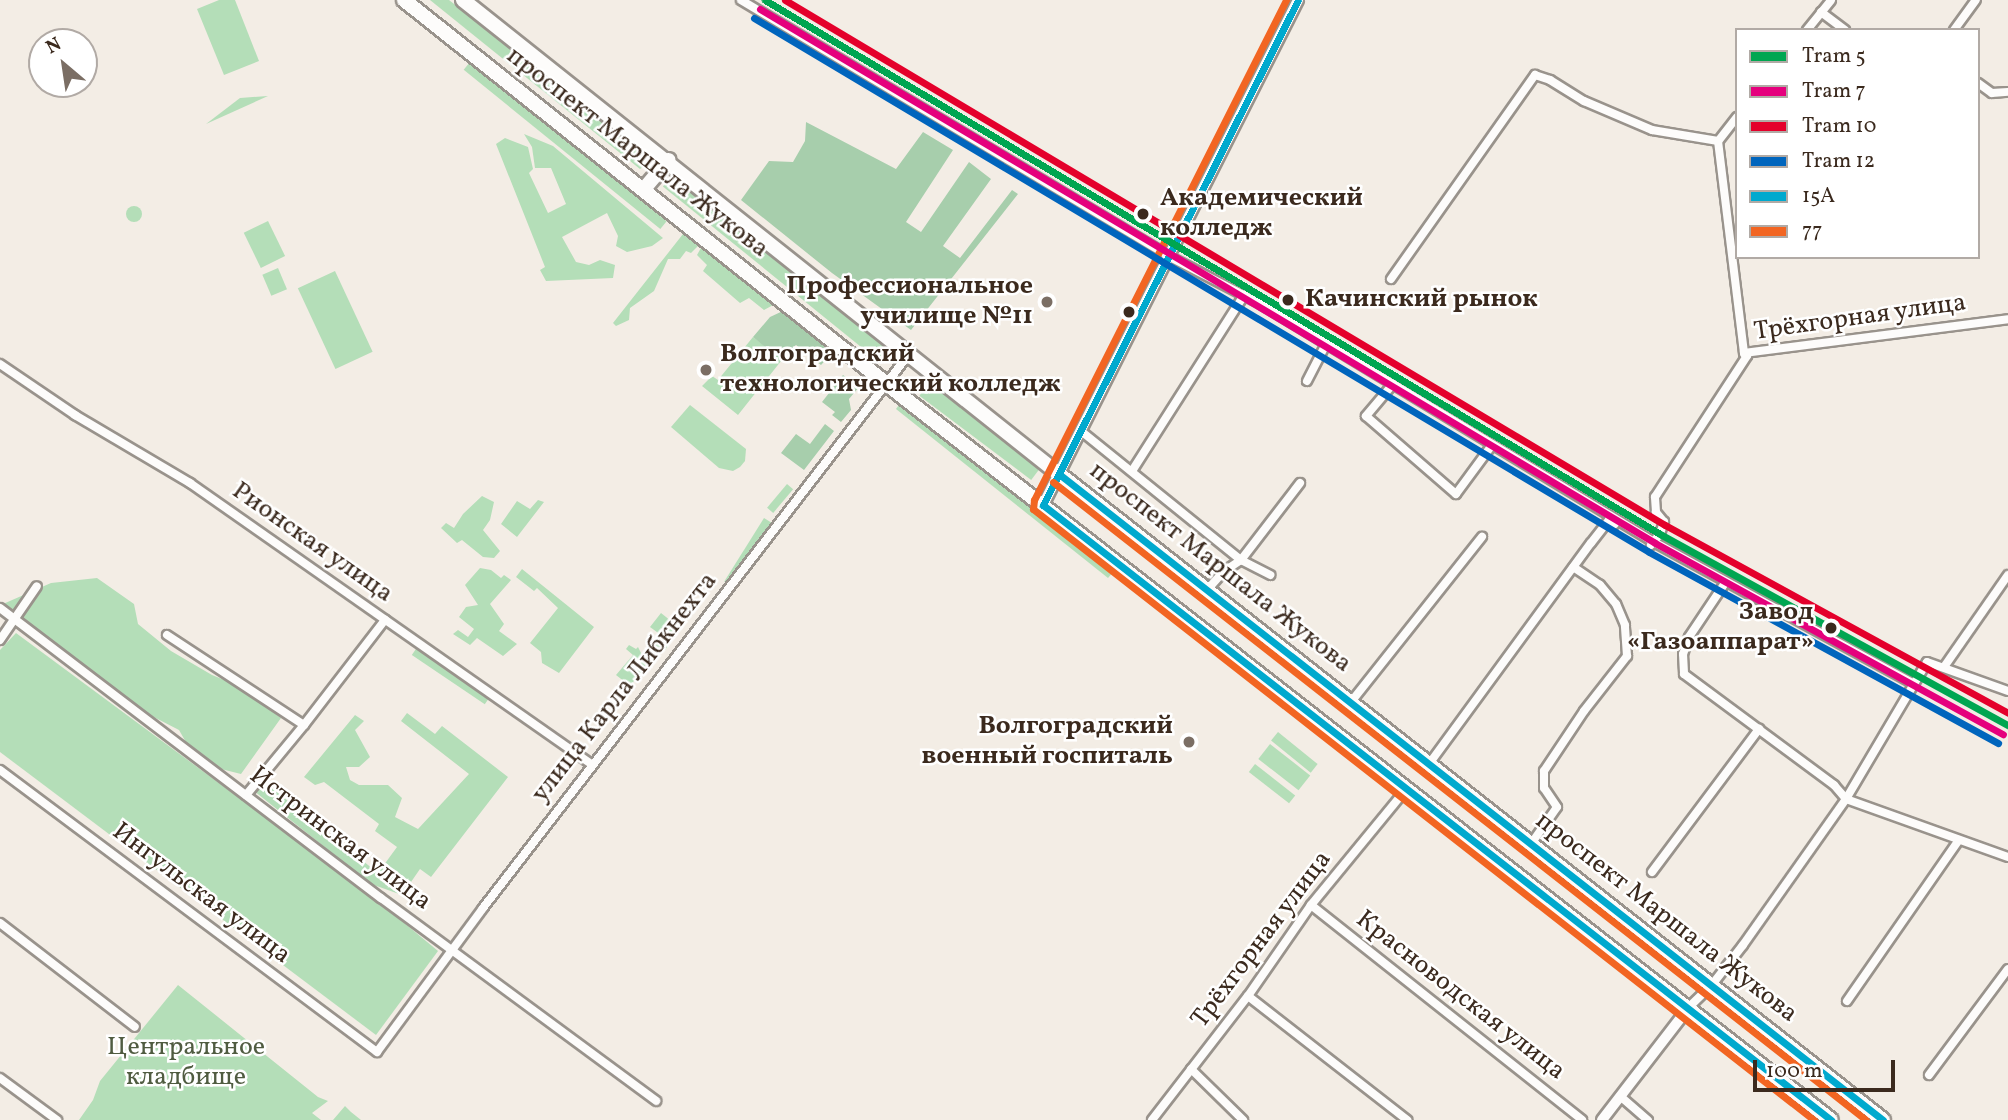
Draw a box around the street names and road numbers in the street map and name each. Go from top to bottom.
street label: проспект Маршала Жукова [500,41,774,265]
street label: Трёхгорная улица [1752,288,1968,348]
street label: проспект Маршала Жукова [1083,456,1357,680]
street label: Рионская улица [225,476,399,610]
street label: улица Карла Либкнехта [525,567,725,809]
street label: Истринская улица [243,760,437,918]
street label: проспект Маршала Жукова [1529,806,1803,1030]
street label: Ингульская улица [105,816,297,972]
street label: Трёхгорная улица [1185,845,1339,1035]
street label: Красноводская улица [1349,904,1571,1088]

